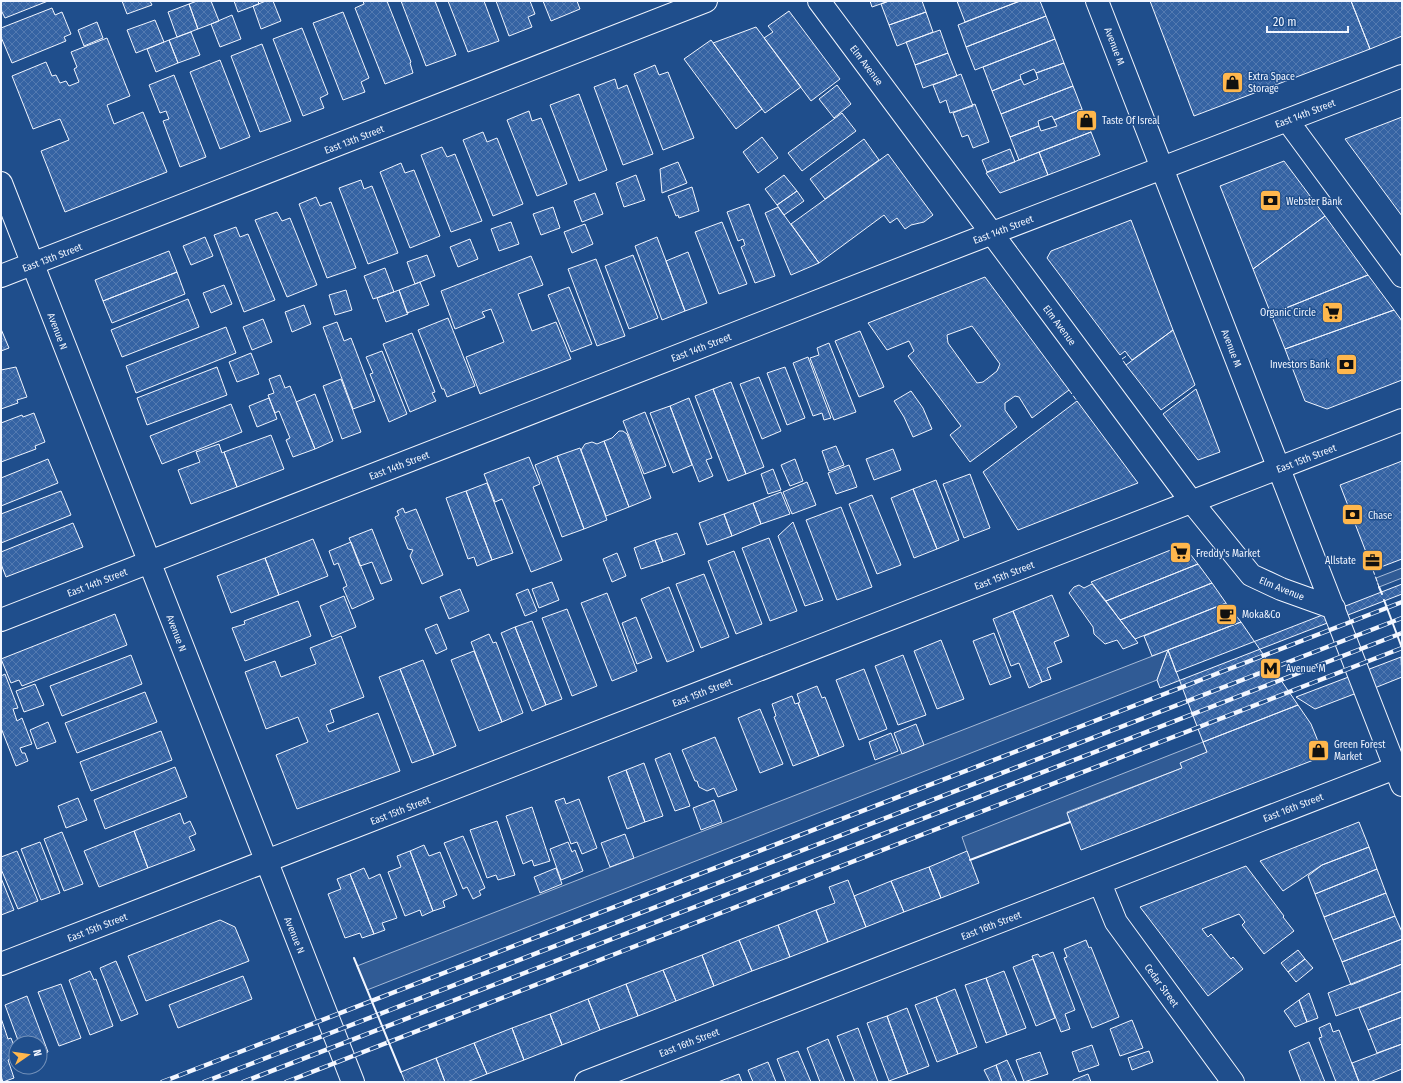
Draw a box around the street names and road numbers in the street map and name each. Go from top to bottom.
street label: Avenue M [1101,26,1127,67]
street label: Elm Avenue [847,43,885,88]
street label: East 14th Street [1274,97,1338,131]
street label: East 13th Street [323,123,387,157]
street label: East 14th Street [972,213,1036,247]
street label: East 13th Street [21,241,85,275]
street label: Elm Avenue [1040,303,1078,348]
street label: Avenue N [45,311,70,351]
street label: Avenue M [1218,328,1244,369]
street label: East 14th Street [670,331,734,365]
street label: East 15th Street [1275,442,1339,476]
street label: East 14th Street [368,449,432,483]
street label: East 15th Street [973,559,1037,593]
street label: East 14th Street [66,566,130,600]
street label: Elm Avenue [1257,574,1306,603]
street label: Avenue N [164,613,189,653]
street label: East 15th Street [671,676,735,710]
street label: East 16th Street [1262,791,1326,825]
street label: East 15th Street [369,794,433,828]
street label: East 16th Street [960,909,1024,943]
street label: East 15th Street [66,911,130,945]
street label: Avenue N [281,915,307,955]
street label: Cedar Street [1141,962,1181,1010]
street label: East 16th Street [658,1026,722,1060]

